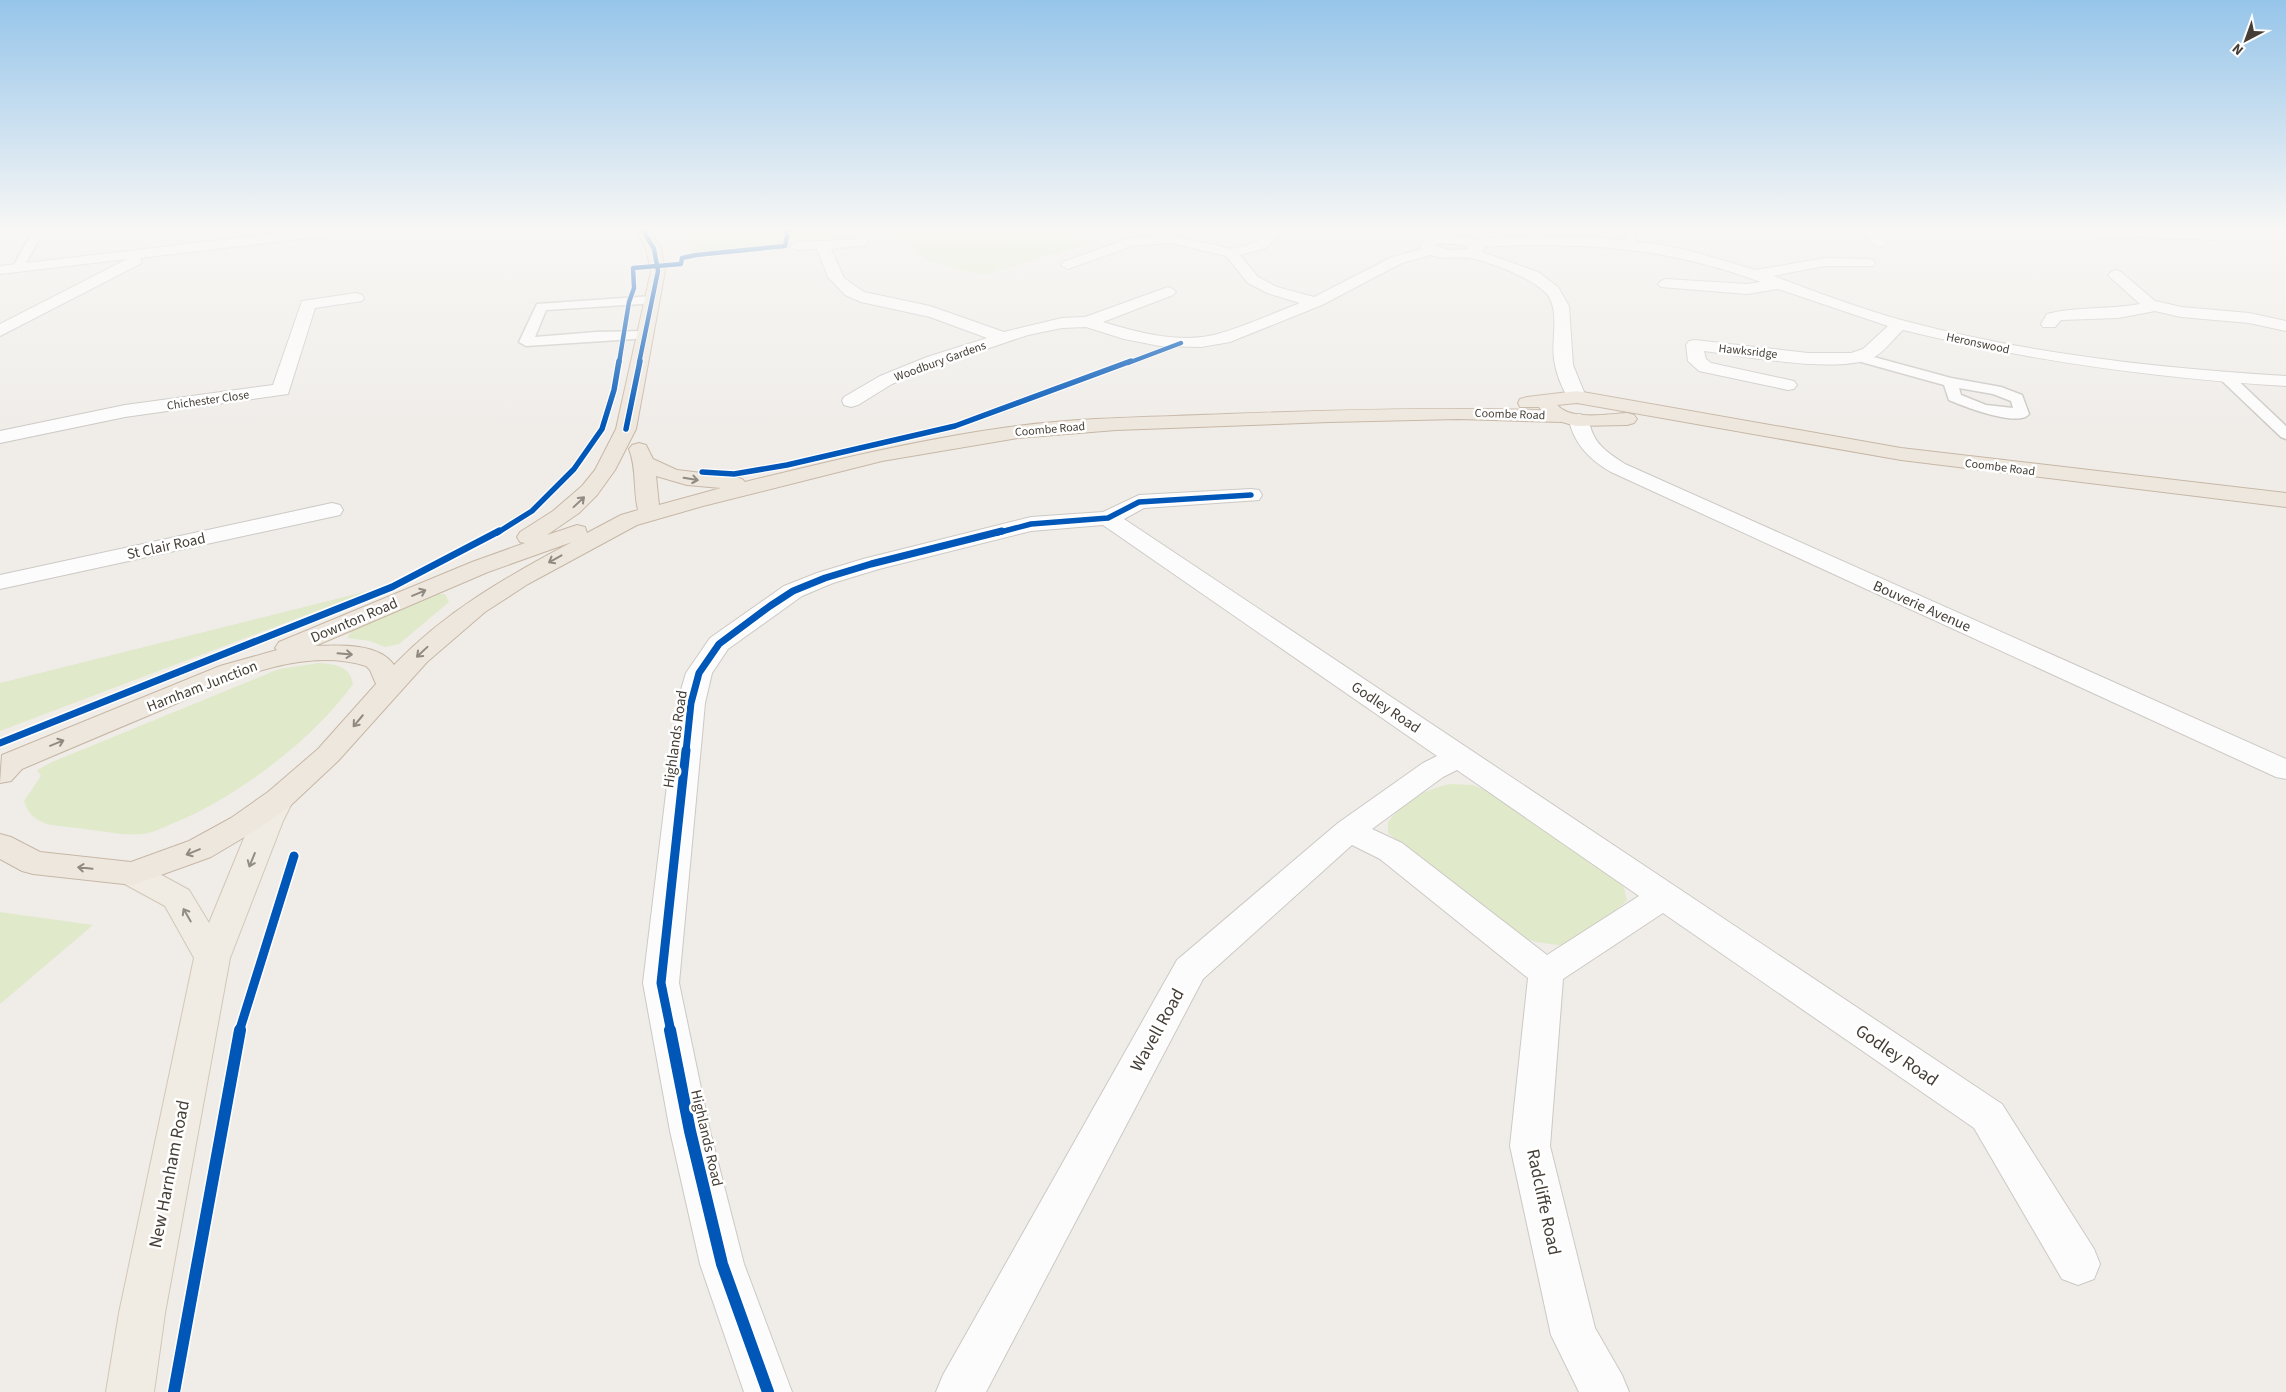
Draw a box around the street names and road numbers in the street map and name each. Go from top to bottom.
street label: Heronswood [1945,329,2011,358]
street label: Woodbury Gardens [892,337,988,386]
street label: Hawksridge [1718,340,1778,363]
street label: Chichester Close [166,386,250,415]
street label: Coombe Road [1474,405,1546,424]
street label: Coombe Road [1014,418,1086,441]
street label: Coombe Road [1964,455,2036,480]
street label: St Clair Road [125,528,207,565]
street label: Bouverie Avenue [1870,575,1974,637]
street label: Downton Road [307,593,401,648]
street label: Harnham Junction [144,656,261,717]
street label: Godley Road [1347,677,1424,738]
street label: Highlands Road [658,689,693,789]
street label: Wavell Road [1124,984,1191,1076]
street label: Godley Road [1850,1018,1943,1092]
street label: Highlands Road [685,1088,728,1189]
street label: New Harnham Road [143,1098,196,1250]
street label: Radcliffe Road [1520,1147,1567,1257]

